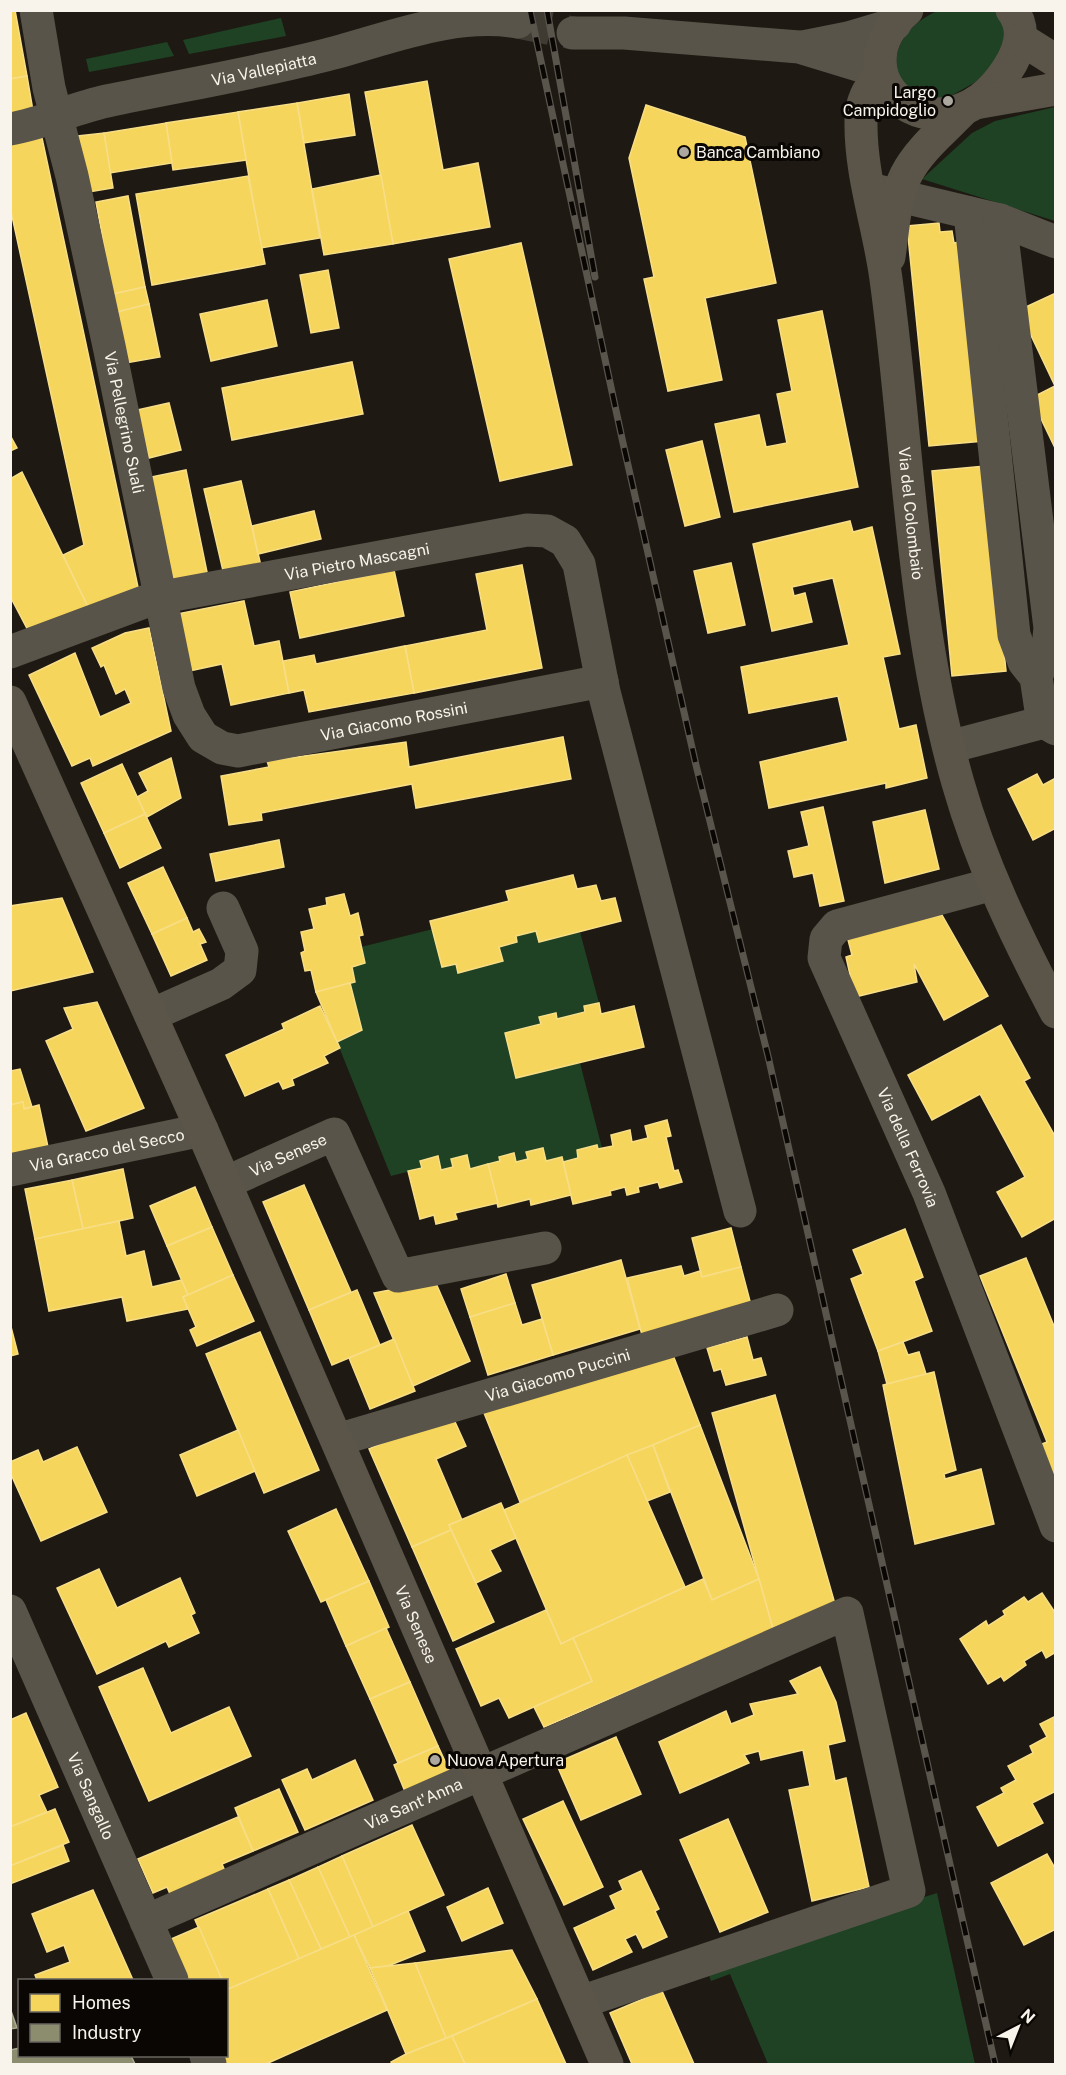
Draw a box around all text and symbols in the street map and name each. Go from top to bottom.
street label: Via Vallepiatta [210,49,318,90]
place label: Largo Campidoglio [843,83,936,120]
marker: Largo Campidoglio [941,94,955,108]
place label: Banca Cambiano [696,143,820,162]
marker: Banca Cambiano [677,145,691,159]
street label: Via Pellegrino Suali [100,350,148,495]
street label: Via del Colombaio [894,446,927,581]
street label: Via Pietro Mascagni [283,539,431,584]
street label: Via Giacomo Rossini [319,698,469,745]
street label: Via della Ferrovia [873,1085,942,1210]
street label: Via Gracco del Secco [28,1125,186,1176]
street label: Via Senese [247,1130,330,1181]
street label: Via Giacomo Puccini [483,1345,633,1406]
street label: Via Senese [391,1583,441,1666]
street label: Via Sangallo [63,1750,118,1843]
place label: Nuova Apertura [447,1751,564,1770]
marker: Nuova Apertura [428,1753,442,1767]
street label: Via Sant'Anna [362,1774,465,1834]
legend [18,1979,228,2057]
text: Homes [72,1992,131,2013]
north arrow [988,1997,1048,2057]
text: N [1017,2005,1039,2027]
text: Industry [72,2022,142,2043]

